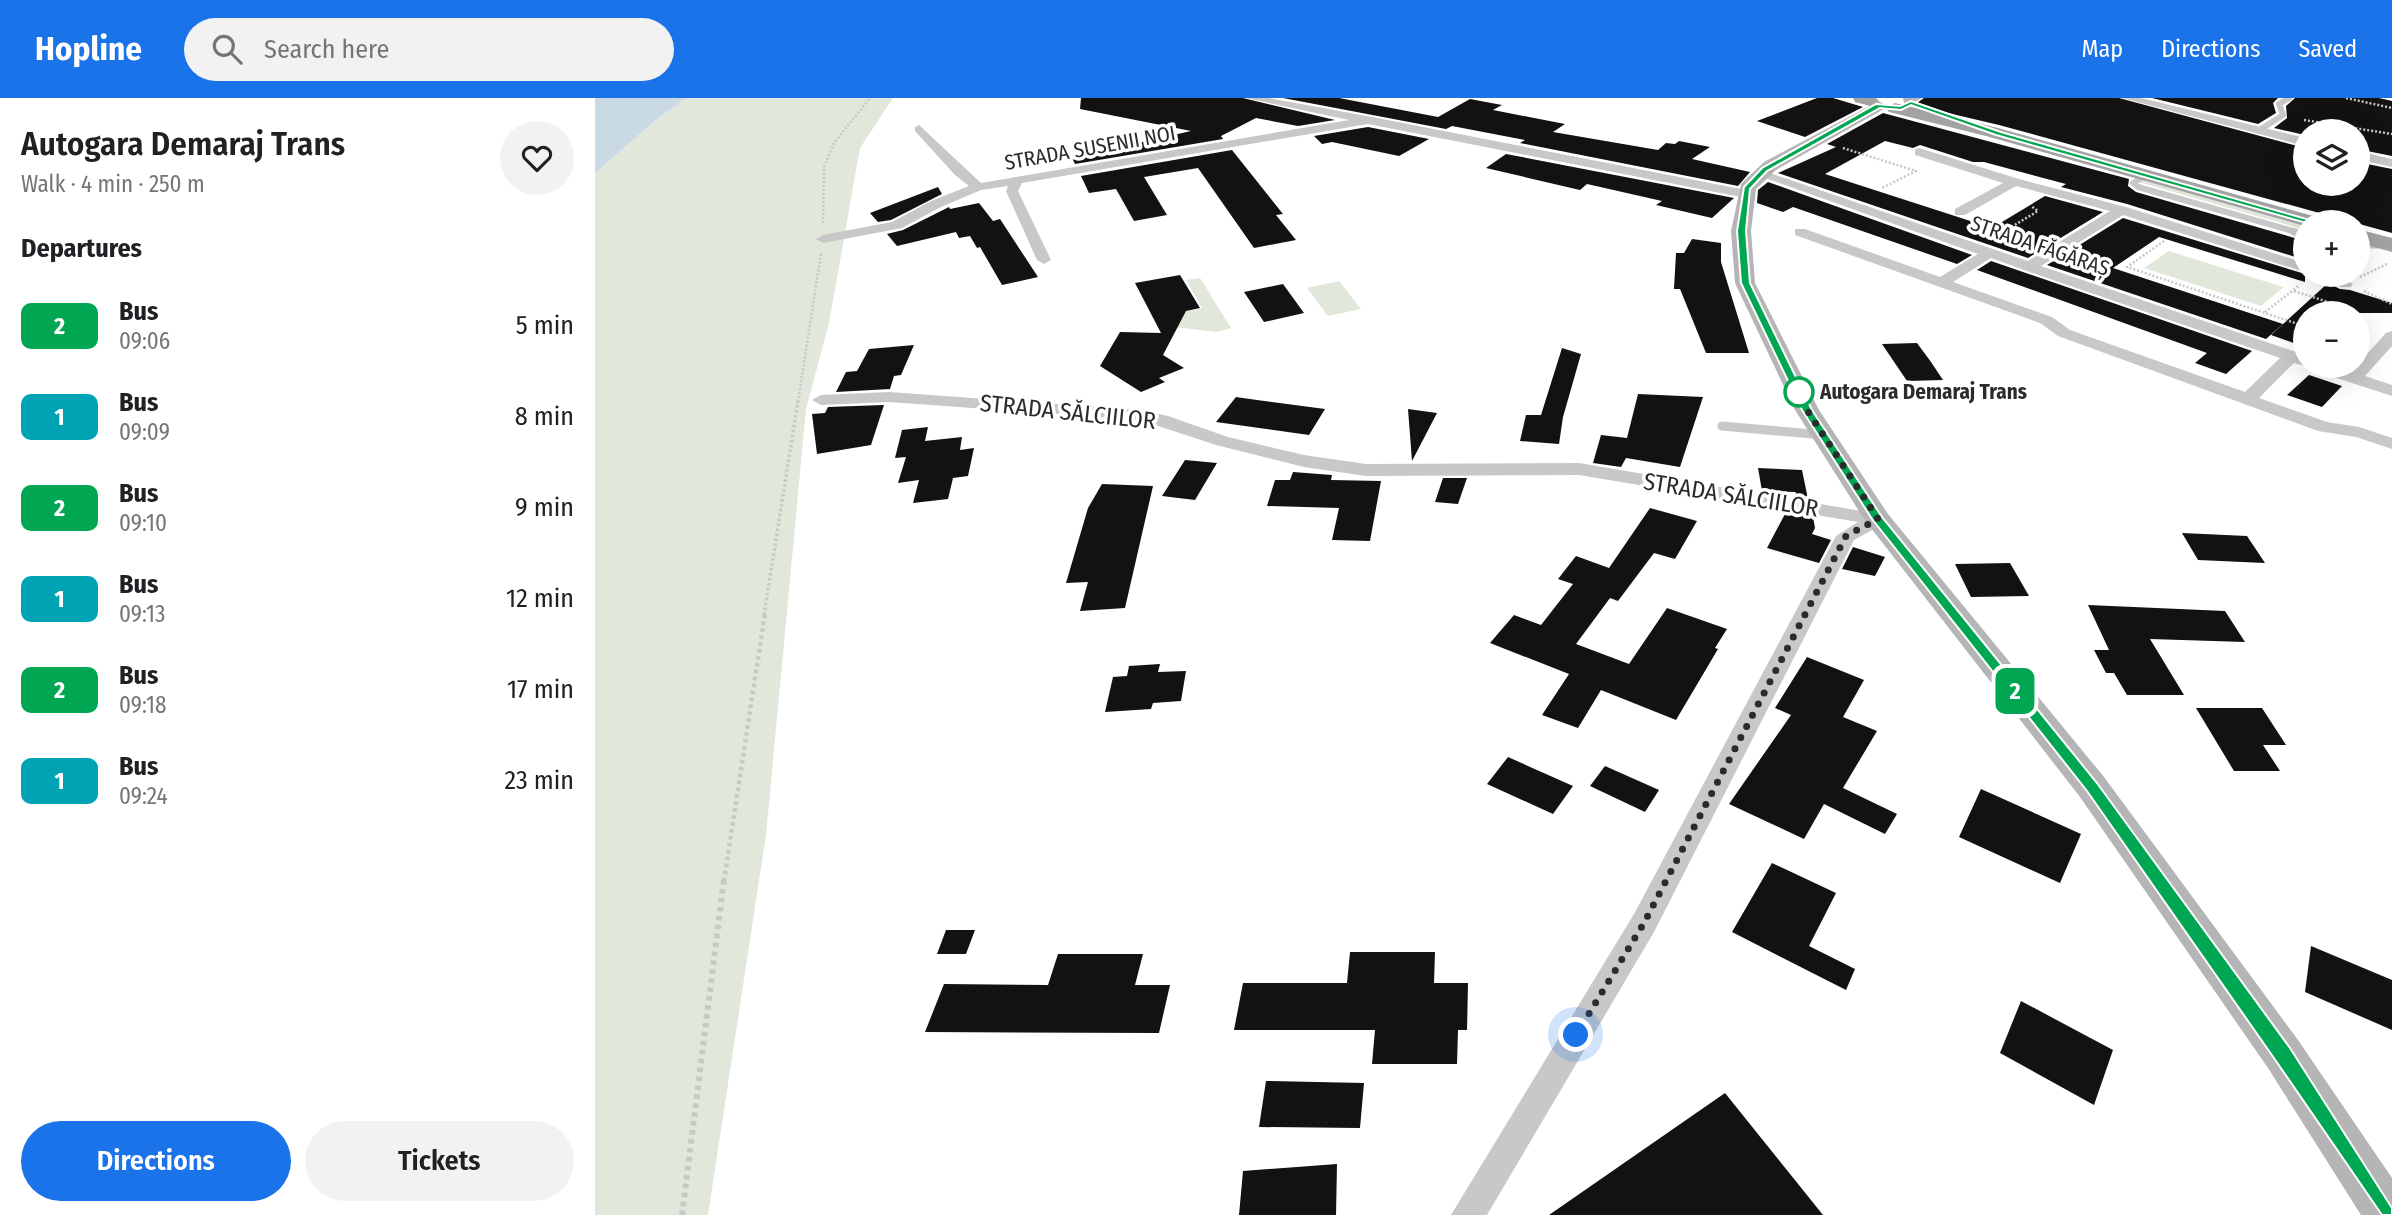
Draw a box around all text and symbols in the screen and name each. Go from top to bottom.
search box [184,18,674,81]
text: Hopline [35,29,142,69]
icon: search [208,30,246,68]
text: Search here [264,34,389,65]
text: Map [2082,35,2123,63]
text: Directions [2161,35,2260,63]
text: Saved [2298,35,2357,63]
map controls [2293,119,2370,378]
button: layers [2293,119,2370,196]
street label: STRADA SUSENII NOI [1002,120,1178,176]
button: heart [500,121,574,195]
text: Autogara Demaraj Trans [21,124,345,164]
text: Walk · 4 min · 250 m [21,170,205,198]
street label: STRADA FĂGĂRAȘ [1967,210,2113,282]
button: + [2293,210,2370,287]
text: Departures [21,233,142,264]
text: Bus [119,296,158,327]
button: − [2293,301,2370,378]
text: 5 min [516,310,574,341]
text: 2 [54,312,65,340]
text: 09:06 [119,327,170,355]
marker: Autogara Demaraj Trans [1784,377,1814,407]
place label: Autogara Demaraj Trans [1819,379,2027,405]
text: Bus [119,387,158,418]
street label: STRADA SĂLCIILOR [979,389,1157,435]
text: 8 min [515,401,574,432]
text: 1 [54,403,65,431]
text: 09:09 [119,418,170,446]
street label: STRADA SĂLCIILOR [1642,467,1820,523]
text: Bus [119,478,158,509]
text: 9 min [515,492,574,523]
text: 2 [54,494,65,522]
text: 09:10 [119,509,167,537]
text: Bus [119,569,158,600]
text: 12 min [506,583,574,614]
text: 1 [54,585,65,613]
text: 09:13 [119,600,165,628]
text: Bus [119,660,158,691]
line badge: 2 [1992,668,2038,714]
text: 17 min [507,674,574,705]
text: 2 [54,676,65,704]
text: 2 [2009,677,2021,705]
text: 09:18 [119,691,166,719]
text: Bus [119,751,158,782]
text: 23 min [505,765,574,796]
text: 1 [54,767,65,795]
text: 09:24 [119,782,168,810]
your location [1558,1017,1593,1052]
button: Directions [21,1121,291,1201]
button: Tickets [305,1121,574,1201]

